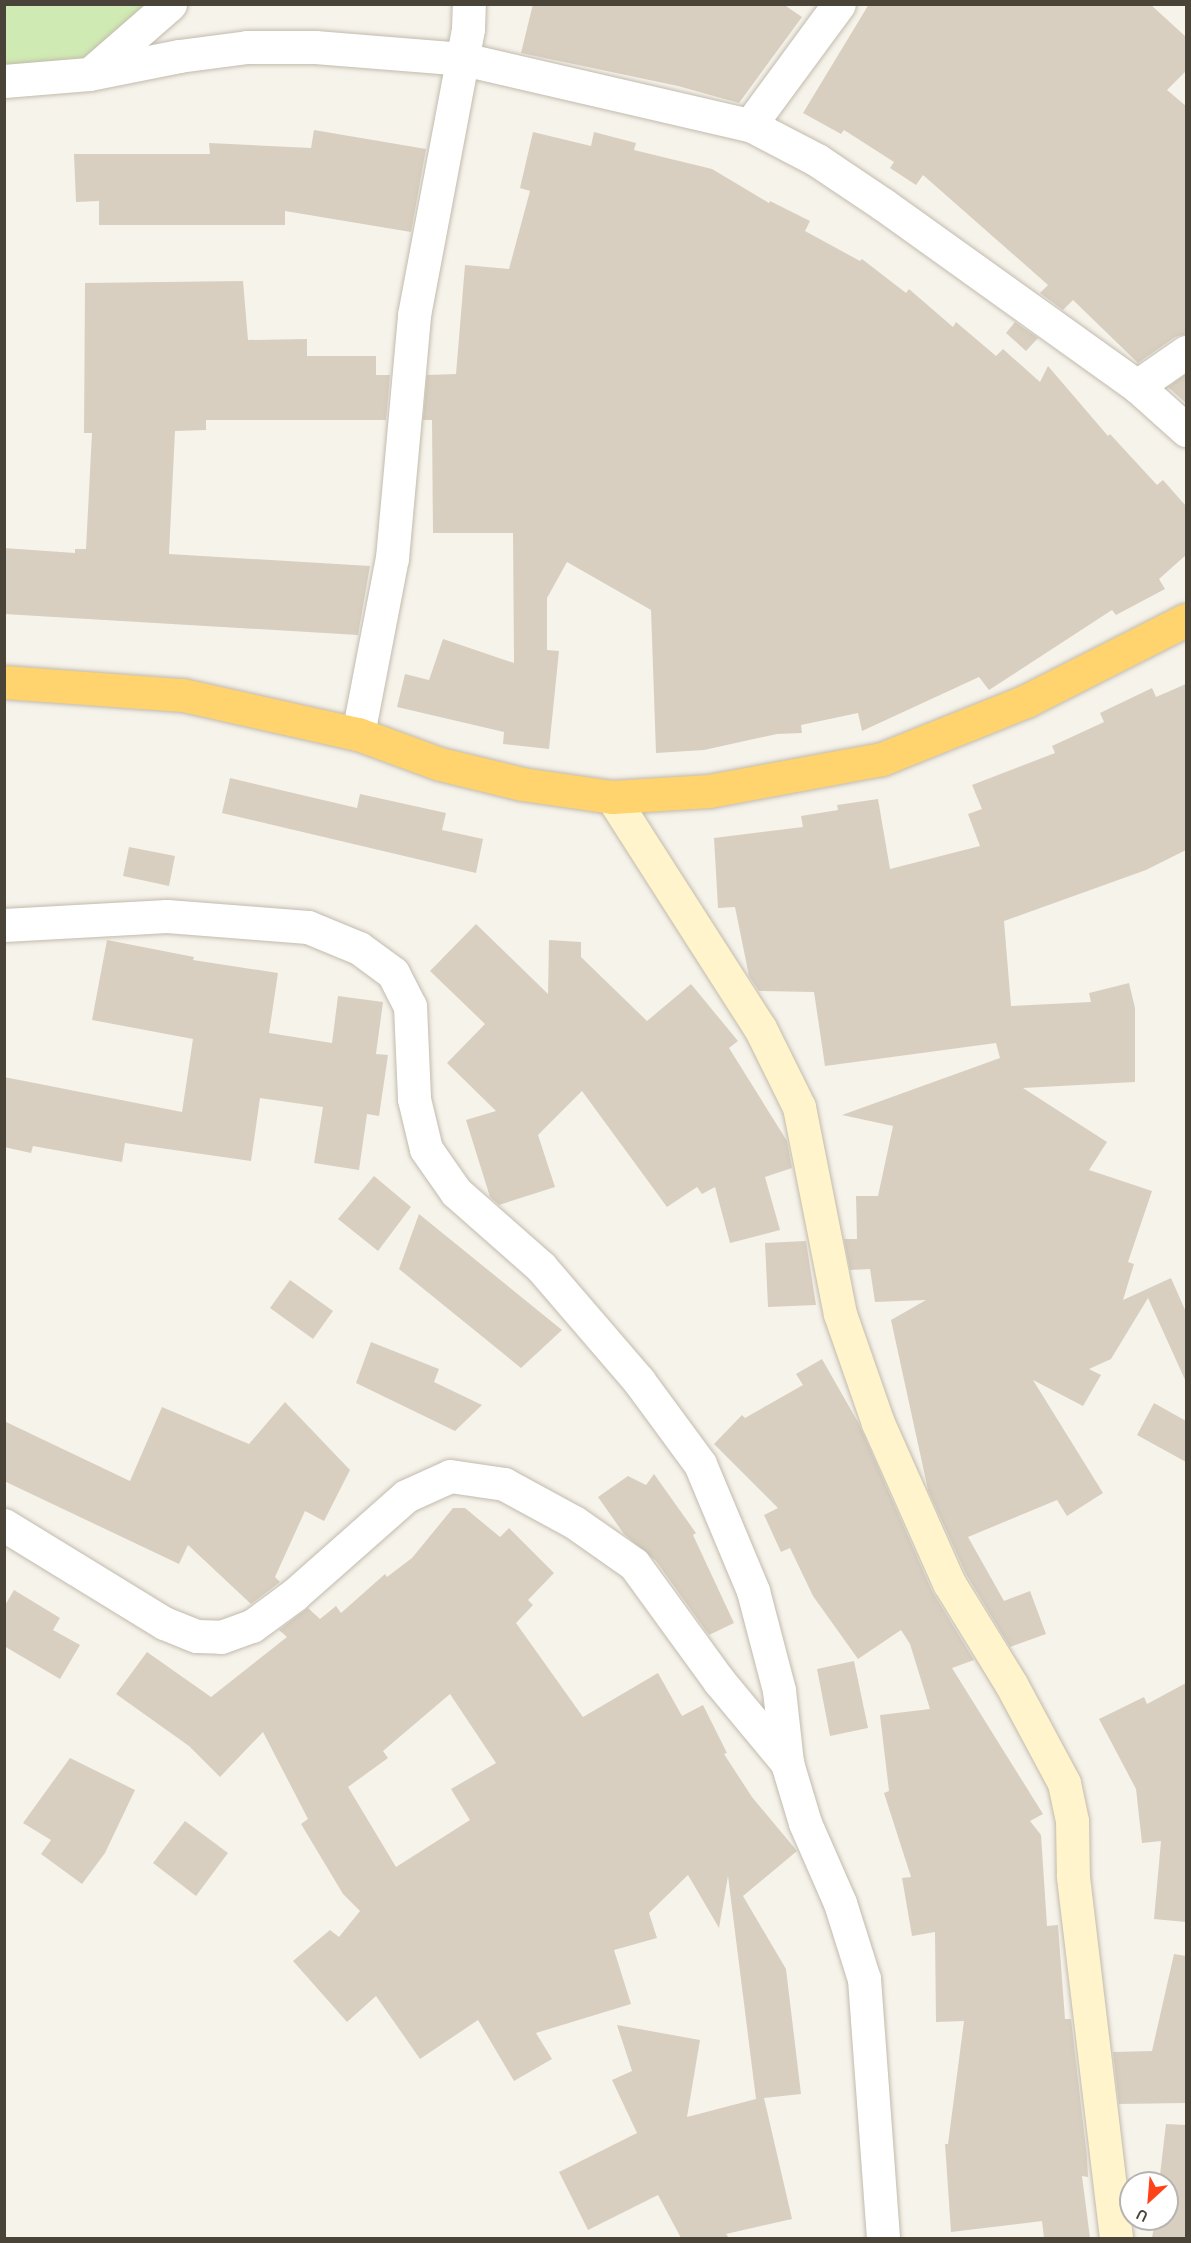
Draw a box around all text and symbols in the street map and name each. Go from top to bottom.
north arrow [1119,2171,1179,2231]
text: U [1133,2205,1151,2227]

